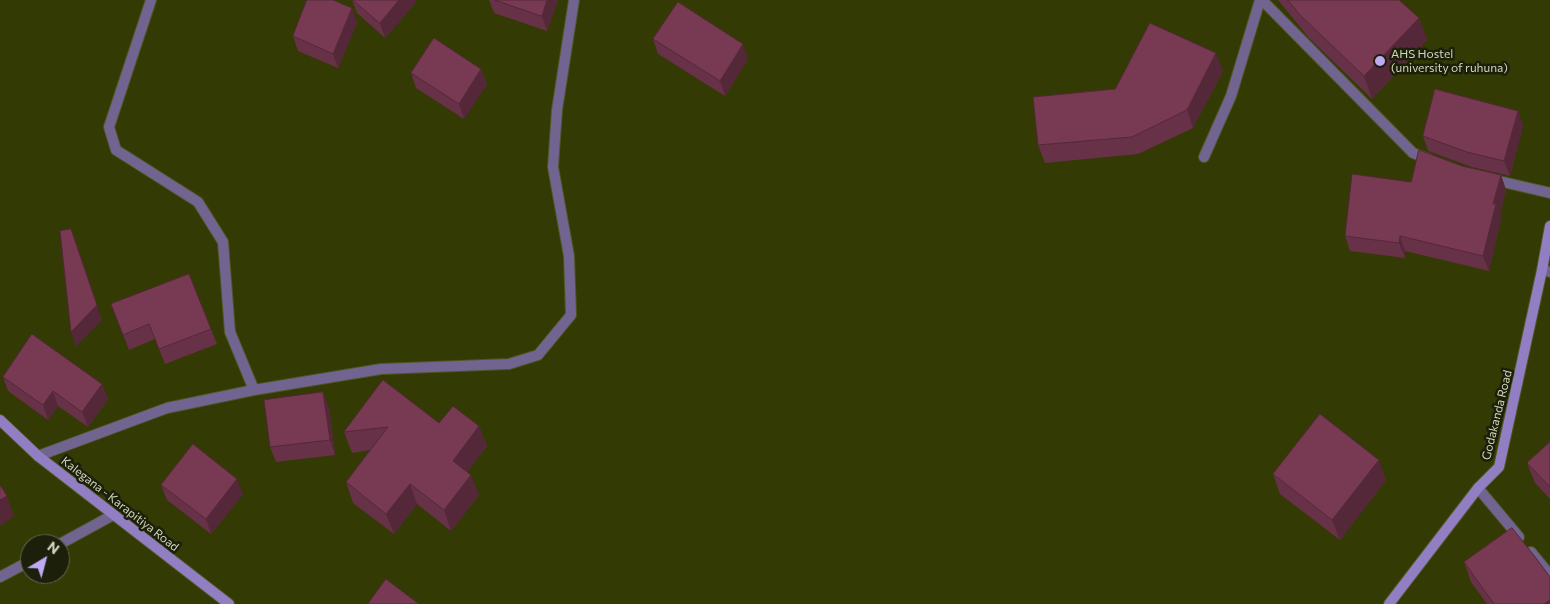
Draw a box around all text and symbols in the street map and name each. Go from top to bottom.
place label: AHS Hostel (university of ruhuna) [1391,47,1508,75]
marker: AHS Hostel (university of ruhuna) [1373,54,1387,68]
street label: Godakanda Road [1479,368,1515,462]
street label: Kalegana - Karapitiya Road [58,454,182,554]
north arrow [20,534,70,584]
text: N [44,537,63,557]

